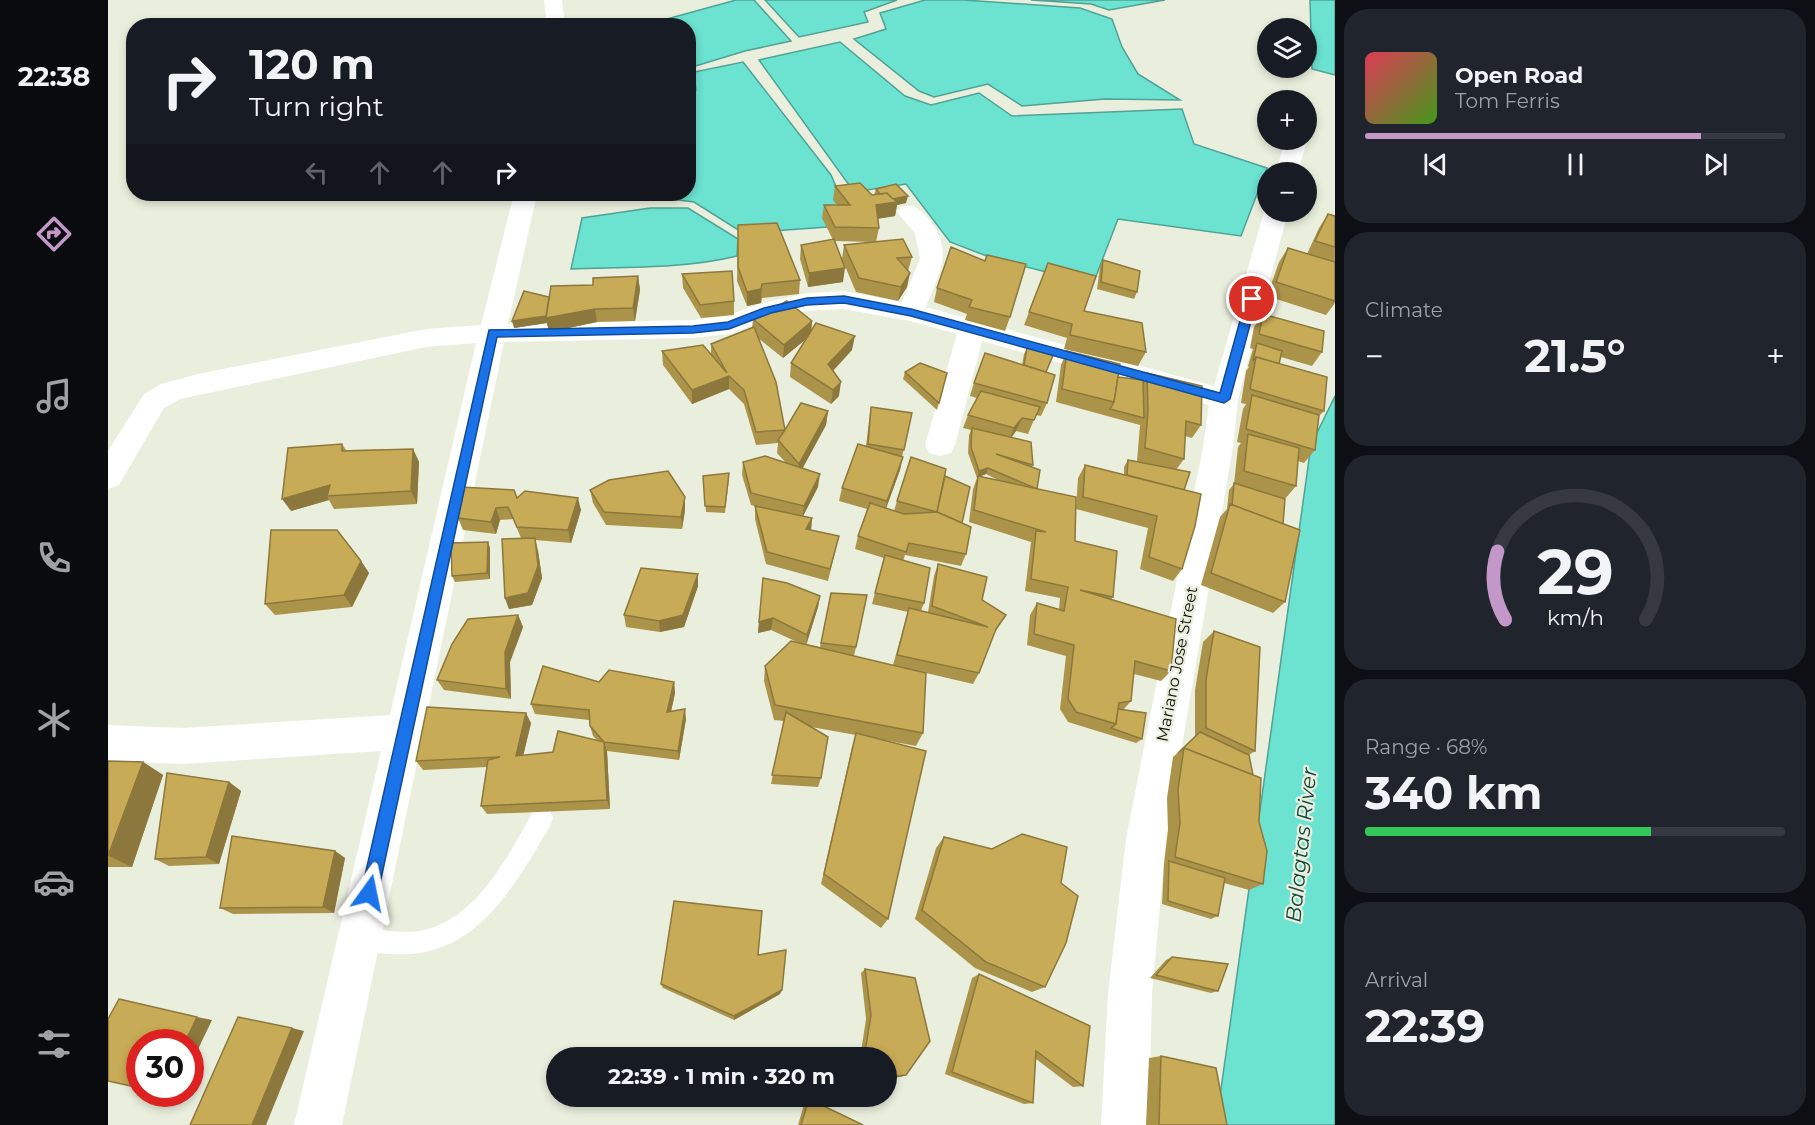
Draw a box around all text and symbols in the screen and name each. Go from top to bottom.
map controls [1257,18,1317,222]
button: layers [1257,18,1317,78]
text: 120 m [249,38,375,90]
icon: right [150,42,228,120]
text: 22:38 [18,60,90,93]
text: Open Road [1455,62,1583,89]
text: Tom Ferris [1455,89,1560,113]
text: Turn right [249,90,384,123]
button: + [1257,90,1317,150]
icon: previous [1419,148,1452,181]
icon: pause [1559,148,1592,181]
icon: next [1699,148,1732,181]
icon: left [300,156,333,189]
icon: ahead [363,156,396,189]
icon: ahead [426,156,459,189]
icon: right [489,156,522,189]
button: − [1257,162,1317,222]
icon: directions [33,213,75,255]
pin [1226,273,1277,324]
icon: arrive [1235,282,1268,315]
text: Climate [1365,298,1443,322]
text: 21.5° [1524,328,1626,383]
text: − [1365,336,1384,376]
text: + [1766,336,1785,376]
icon: music [33,375,75,417]
text: 29 [1537,534,1613,610]
icon: phone [33,537,75,579]
street label: Mariano Jose Street [1153,584,1201,743]
text: km/h [1546,604,1604,630]
icon: climate [33,699,75,741]
text: Range · 68% [1365,735,1487,759]
text: 340 km [1365,765,1542,820]
water label: Balagtas River [1280,766,1322,924]
icon: car [33,861,75,903]
position arrow [337,861,401,925]
text: Arrival [1365,968,1428,992]
text: 22:39 [1365,998,1485,1053]
icon: filters [33,1023,75,1065]
speed limit sign: 30 [126,1029,204,1107]
text: 22:39 · 1 min · 320 m [608,1063,835,1090]

